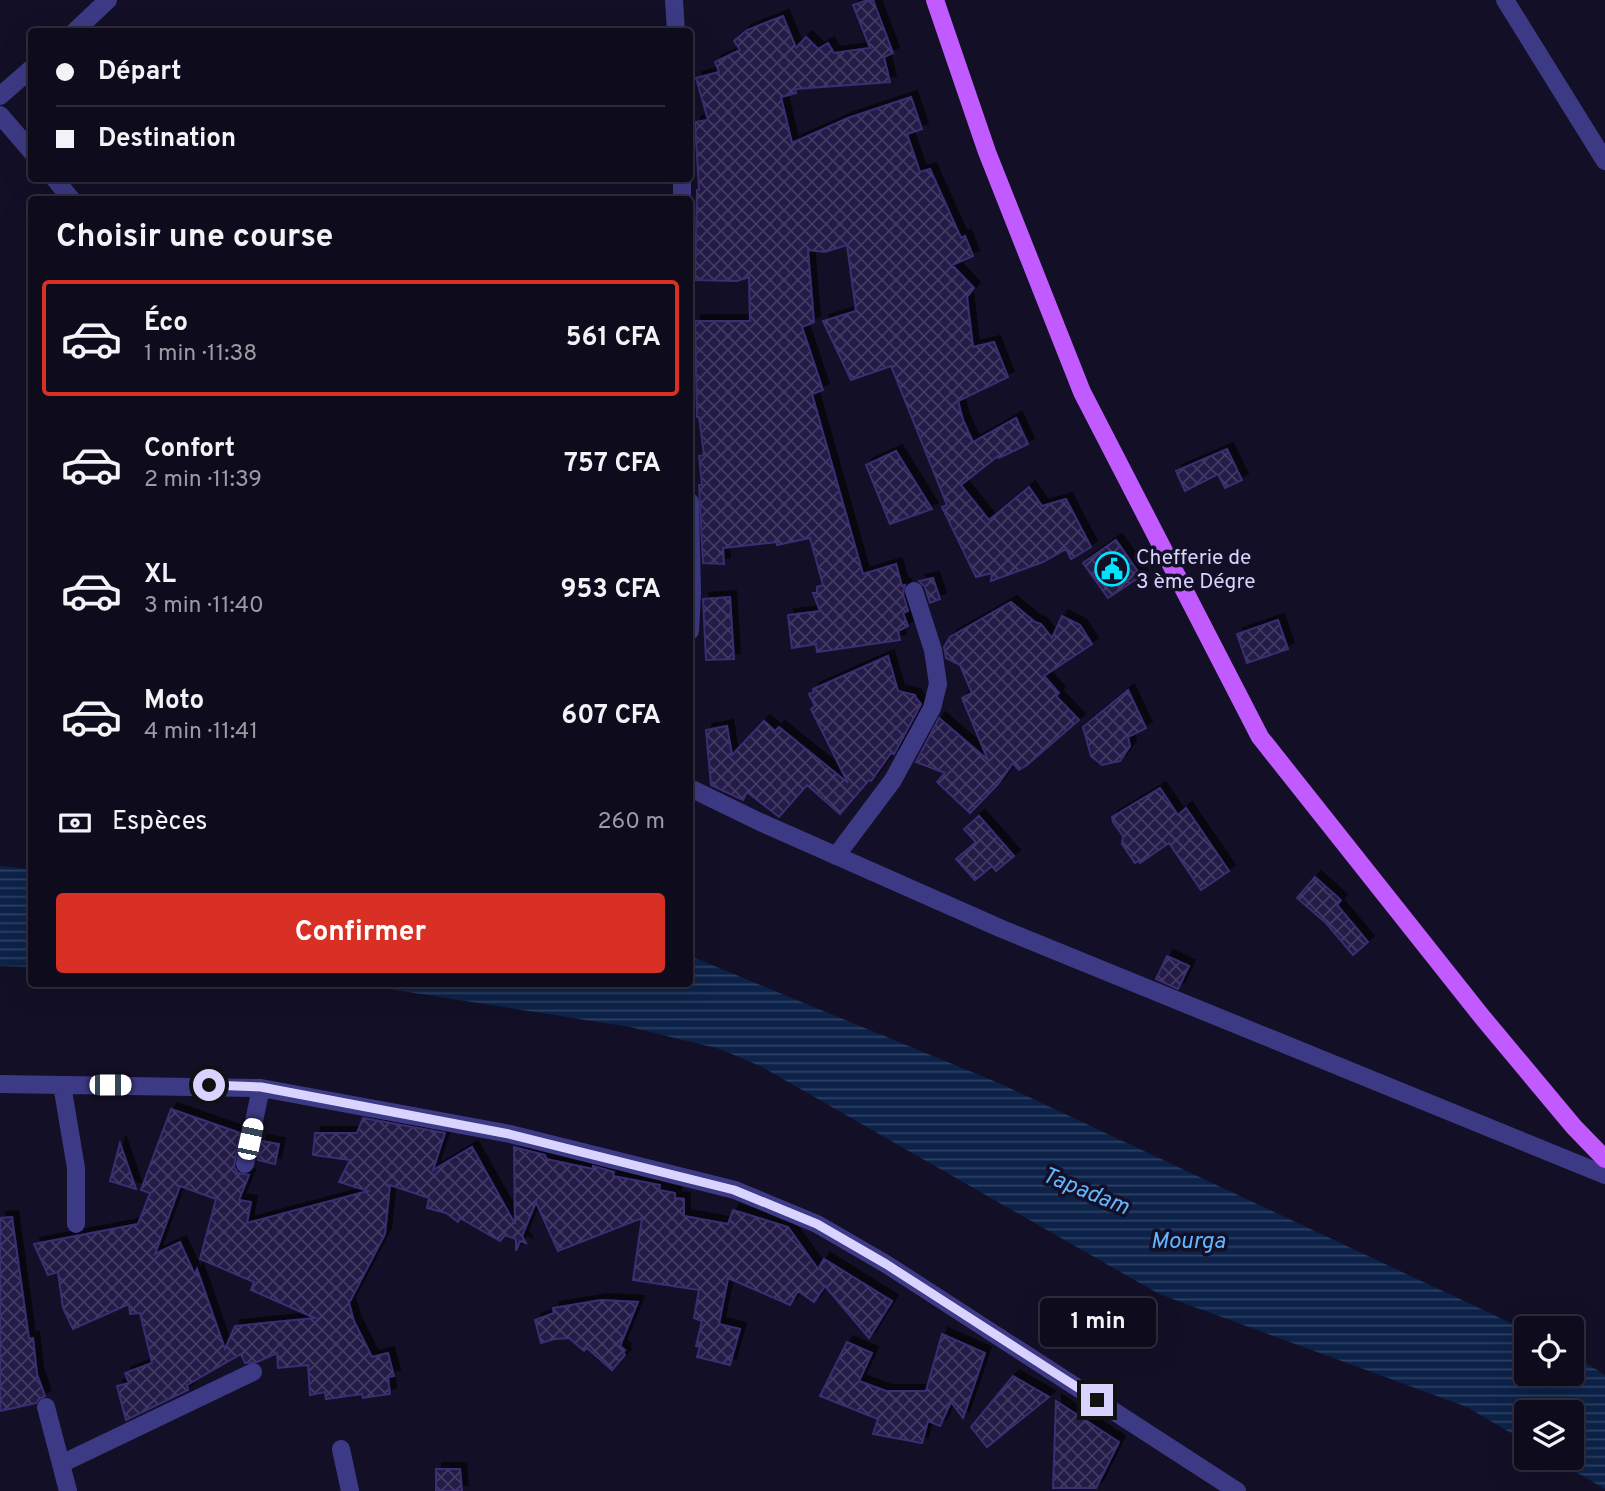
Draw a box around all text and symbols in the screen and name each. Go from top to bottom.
text: Départ [98,56,182,89]
text: Destination [98,123,236,156]
text: Choisir une course [56,218,333,258]
icon: car [60,307,123,370]
text: Éco [144,307,188,340]
text: 561 CFA [566,322,661,355]
text: 1 min · 11:38 [144,340,257,369]
icon: car [60,433,123,496]
text: Confort [144,433,235,466]
text: 757 CFA [564,448,661,481]
text: 2 min · 11:39 [144,466,262,495]
place label: Chefferie de 3 ème Dégre [1136,545,1256,596]
public building icon: Chefferie de 3 ème Dégre [1093,550,1131,588]
icon: car [60,559,123,622]
text: XL [144,559,176,592]
text: 953 CFA [560,574,661,607]
text: 3 min · 11:40 [144,592,264,621]
icon: car [60,685,123,748]
text: Moto [144,685,204,718]
text: 607 CFA [561,700,661,733]
text: 4 min · 11:41 [144,718,258,747]
icon: cash [56,804,94,842]
text: Espèces [112,806,208,839]
text: 260 m [598,808,665,837]
button: Confirmer [56,893,665,973]
route start [193,1069,225,1101]
car [90,1075,132,1096]
car [236,1116,265,1162]
water label: Tapadam [1037,1162,1133,1223]
water label: Mourga [1150,1228,1226,1257]
callout: 1 min [1039,1298,1155,1348]
text: 1 min [1070,1308,1126,1337]
map controls [1514,1316,1584,1470]
button: locate [1514,1316,1584,1386]
route end [1081,1384,1113,1416]
button: layers [1514,1400,1584,1470]

